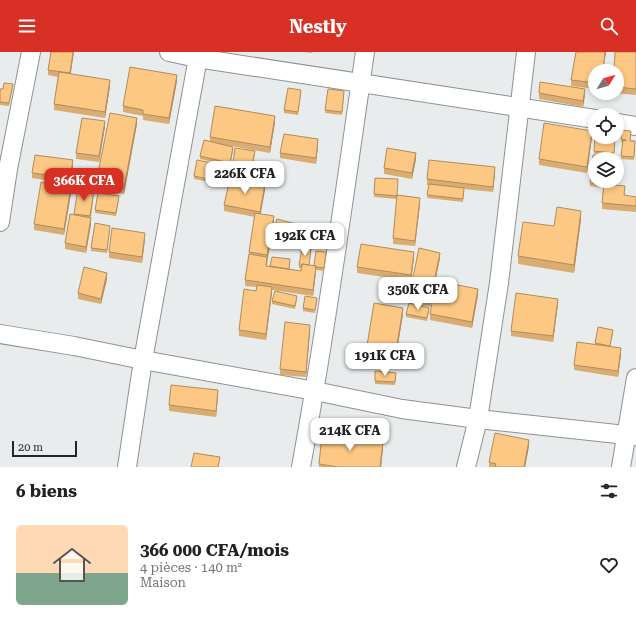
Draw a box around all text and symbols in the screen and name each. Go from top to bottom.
icon: menu [16,15,38,37]
icon: search [598,15,620,37]
text: Nestly [289,16,347,37]
north arrow [588,64,624,100]
map controls [588,64,624,188]
button: locate [588,108,624,144]
button: layers [588,152,624,188]
pin: 226K CFA [204,161,286,195]
text: 226K CFA [214,166,276,181]
pin: 366K CFA [43,168,125,202]
text: 366K CFA [53,173,115,188]
pin: 192K CFA [264,223,346,257]
text: 192K CFA [274,228,336,243]
pin: 350K CFA [377,277,459,311]
text: 350K CFA [387,282,449,297]
pin: 191K CFA [344,343,426,377]
text: 191K CFA [354,348,416,363]
pin: 214K CFA [309,418,391,452]
text: 214K CFA [319,423,381,438]
scale bar [12,439,77,458]
text: 20 m [18,441,43,454]
icon: filters [598,480,620,502]
text: 6 biens [16,481,77,501]
text: 366 000 CFA/mois [140,540,289,560]
icon: home [48,541,96,589]
icon: heart [598,554,620,576]
text: 4 pièces · 140 m² [140,560,242,575]
text: Maison [140,575,186,590]

